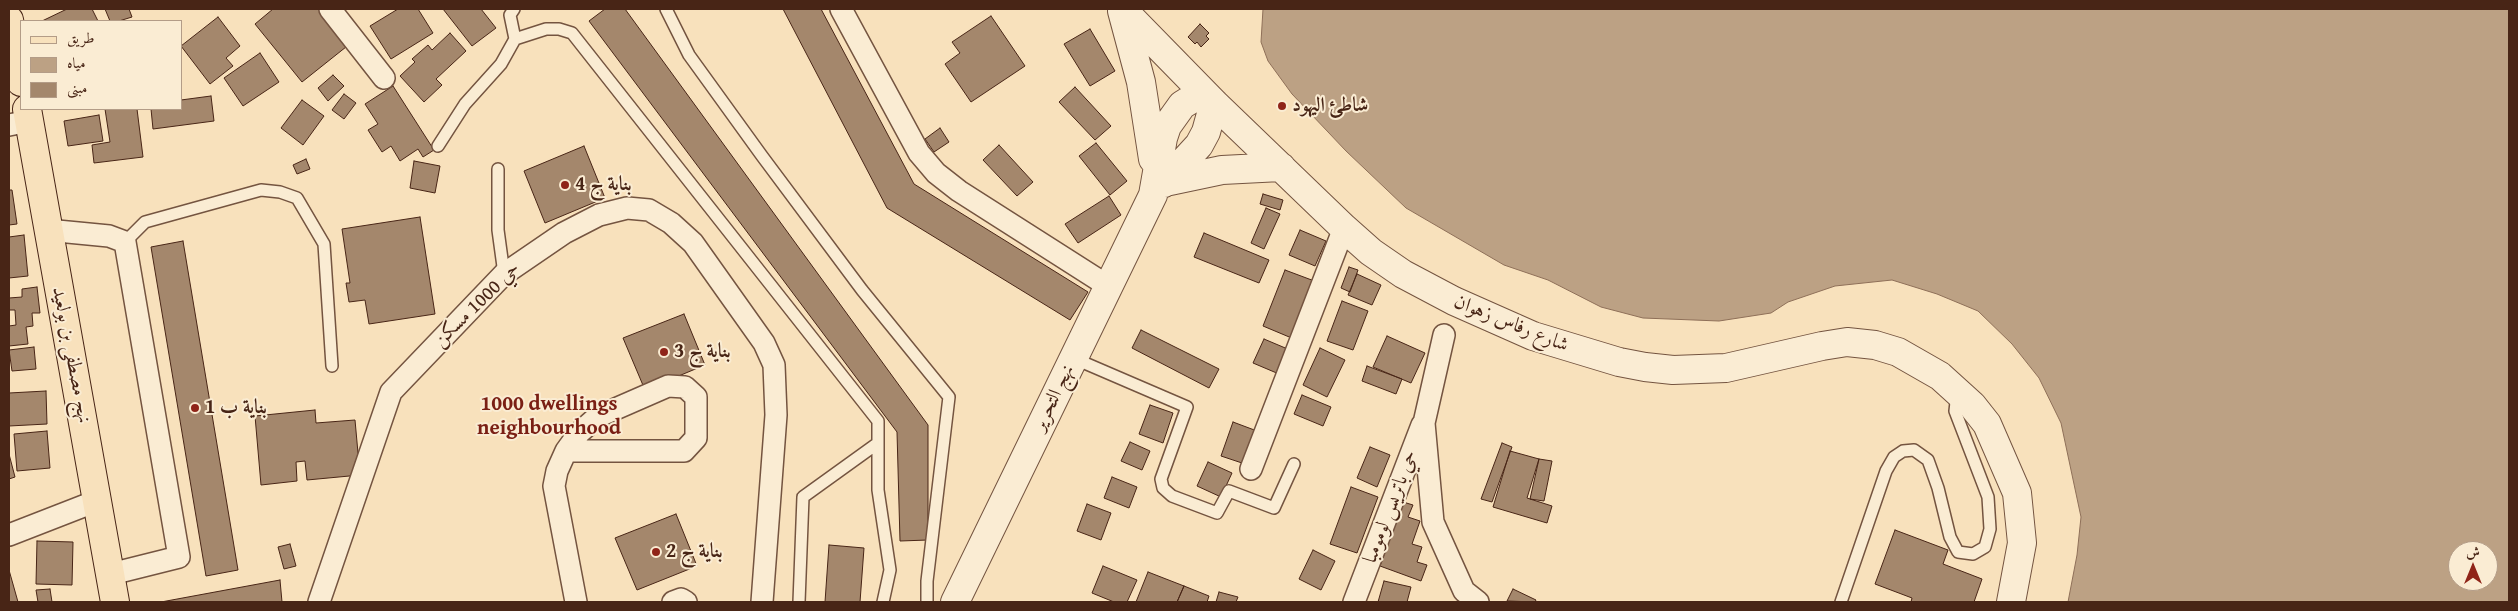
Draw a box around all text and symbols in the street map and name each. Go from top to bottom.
legend [20,20,182,110]
text: طريق [67,27,94,48]
text: مياه [67,52,85,73]
text: مبنى [67,77,87,98]
place label: شاطئ اليهود [1292,94,1368,118]
marker: شاطئ اليهود [1276,100,1288,112]
place label: بناية ج 4 [575,173,632,197]
marker: بناية ج 4 [559,179,571,191]
street label: حي 1000 مسكن [428,257,526,353]
street label: نهج مصطفى بن بولعيد [46,285,96,425]
street label: شارع رفاس زهوان [1450,290,1572,358]
place label: بناية ج 3 [674,340,731,364]
marker: بناية ج 3 [658,346,670,358]
street label: نهج التحرير [1028,361,1080,435]
district label: 1000 dwellings neighbourhood [477,392,621,442]
place label: بناية ب 1 [205,396,267,420]
marker: بناية ب 1 [189,402,201,414]
street label: حي باتريس لومومبا [1359,447,1423,567]
place label: بناية ج 2 [666,540,723,564]
north arrow [2448,541,2498,591]
text: ش [2466,542,2480,562]
marker: بناية ج 2 [650,546,662,558]

